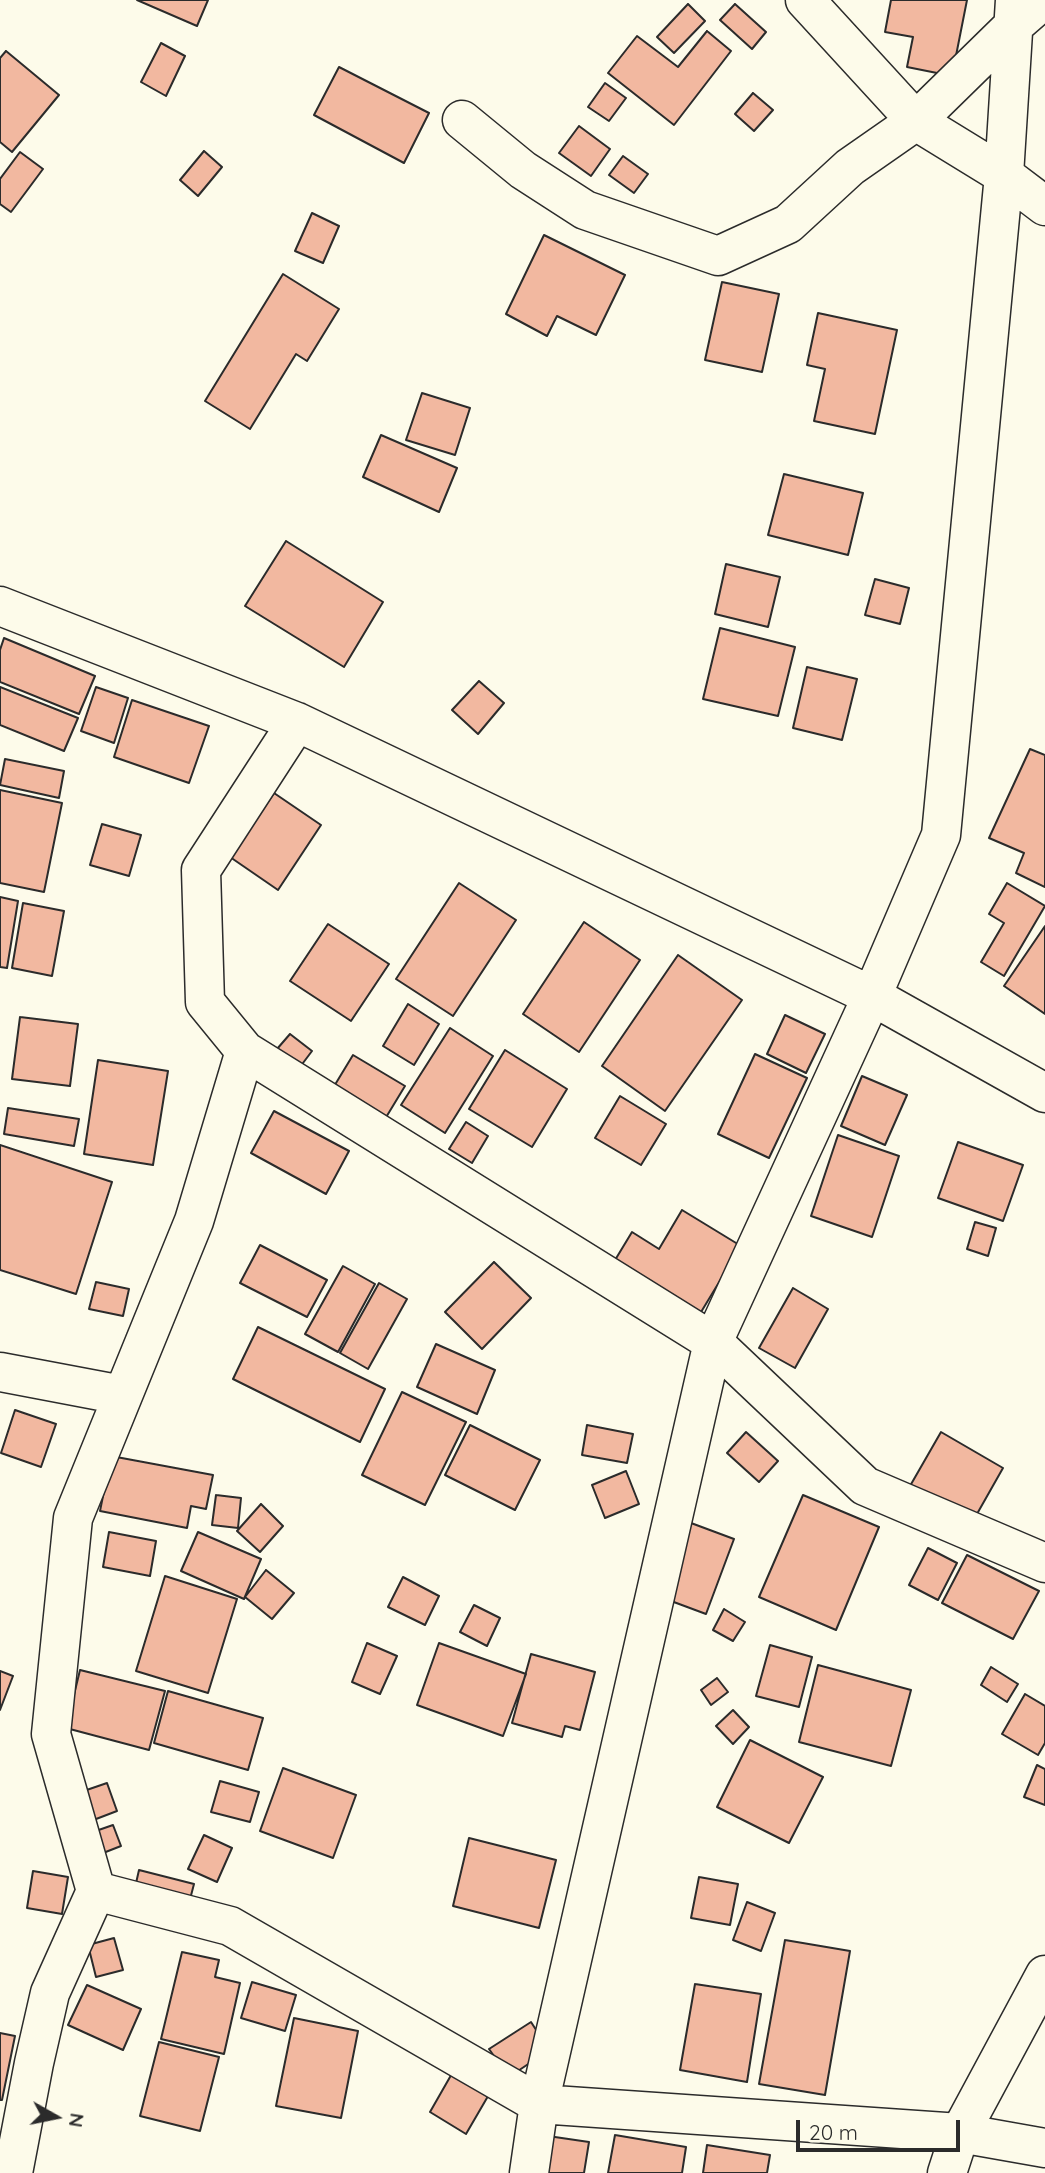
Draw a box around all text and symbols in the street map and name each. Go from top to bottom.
north arrow [21,2082,91,2152]
scale bar [800,2106,964,2150]
text: N [64,2112,90,2129]
text: 20 m [809,2119,858,2145]

